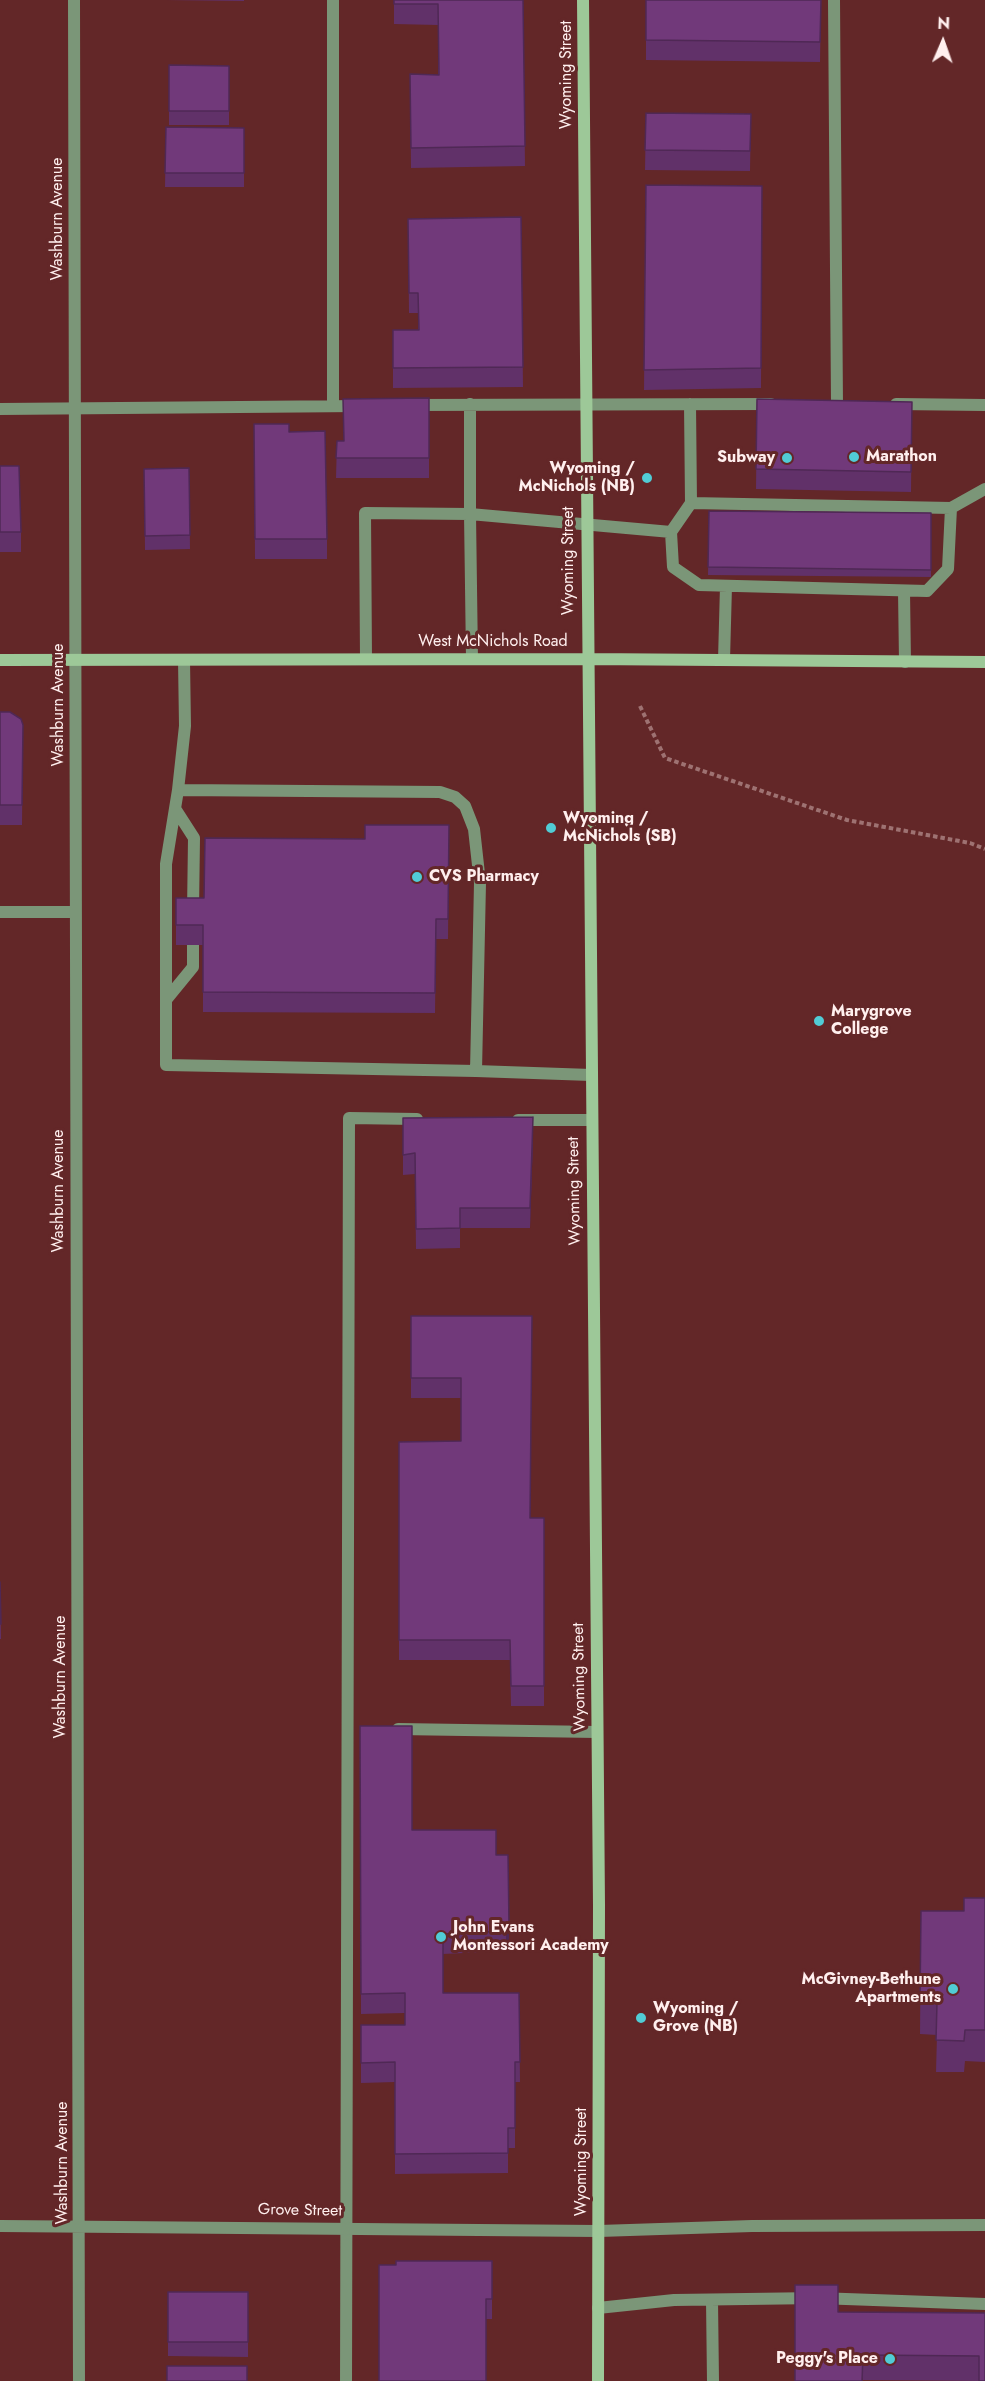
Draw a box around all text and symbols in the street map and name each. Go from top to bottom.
north arrow [913,12,973,72]
text: N [937,12,950,35]
street label: Wyoming Street [557,21,577,129]
street label: Washburn Avenue [48,158,68,280]
place label: Marathon [866,447,937,467]
place label: Subway [717,448,775,468]
marker: Marathon [847,450,861,464]
marker: Subway [780,451,794,465]
place label: Wyoming / McNichols (NB) [519,459,635,497]
marker: Wyoming / McNichols (NB) [640,471,654,485]
street label: Wyoming Street [559,507,579,615]
street label: West McNichols Road [418,632,568,652]
street label: Washburn Avenue [49,644,69,766]
place label: Wyoming / McNichols (SB) [563,809,677,847]
marker: Wyoming / McNichols (SB) [544,821,558,835]
place label: CVS Pharmacy [429,867,539,887]
marker: CVS Pharmacy [410,870,424,884]
place label: Marygrove College [831,1002,912,1040]
marker: Marygrove College [812,1014,826,1028]
street label: Washburn Avenue [49,1130,69,1252]
street label: Wyoming Street [564,1137,586,1245]
street label: Washburn Avenue [51,1616,71,1738]
street label: Wyoming Street [569,1623,591,1731]
place label: John Evans Montessori Academy [453,1918,609,1956]
marker: John Evans Montessori Academy [434,1930,448,1944]
place label: McGivney-Bethune Apartments [801,1970,941,2008]
marker: McGivney-Bethune Apartments [946,1982,960,1996]
place label: Wyoming / Grove (NB) [653,1999,739,2037]
marker: Wyoming / Grove (NB) [634,2011,648,2025]
street label: Washburn Avenue [53,2102,73,2224]
street label: Wyoming Street [572,2108,592,2216]
street label: Grove Street [258,2201,342,2221]
place label: Peggy's Place [776,2349,878,2369]
marker: Peggy's Place [883,2352,897,2366]

